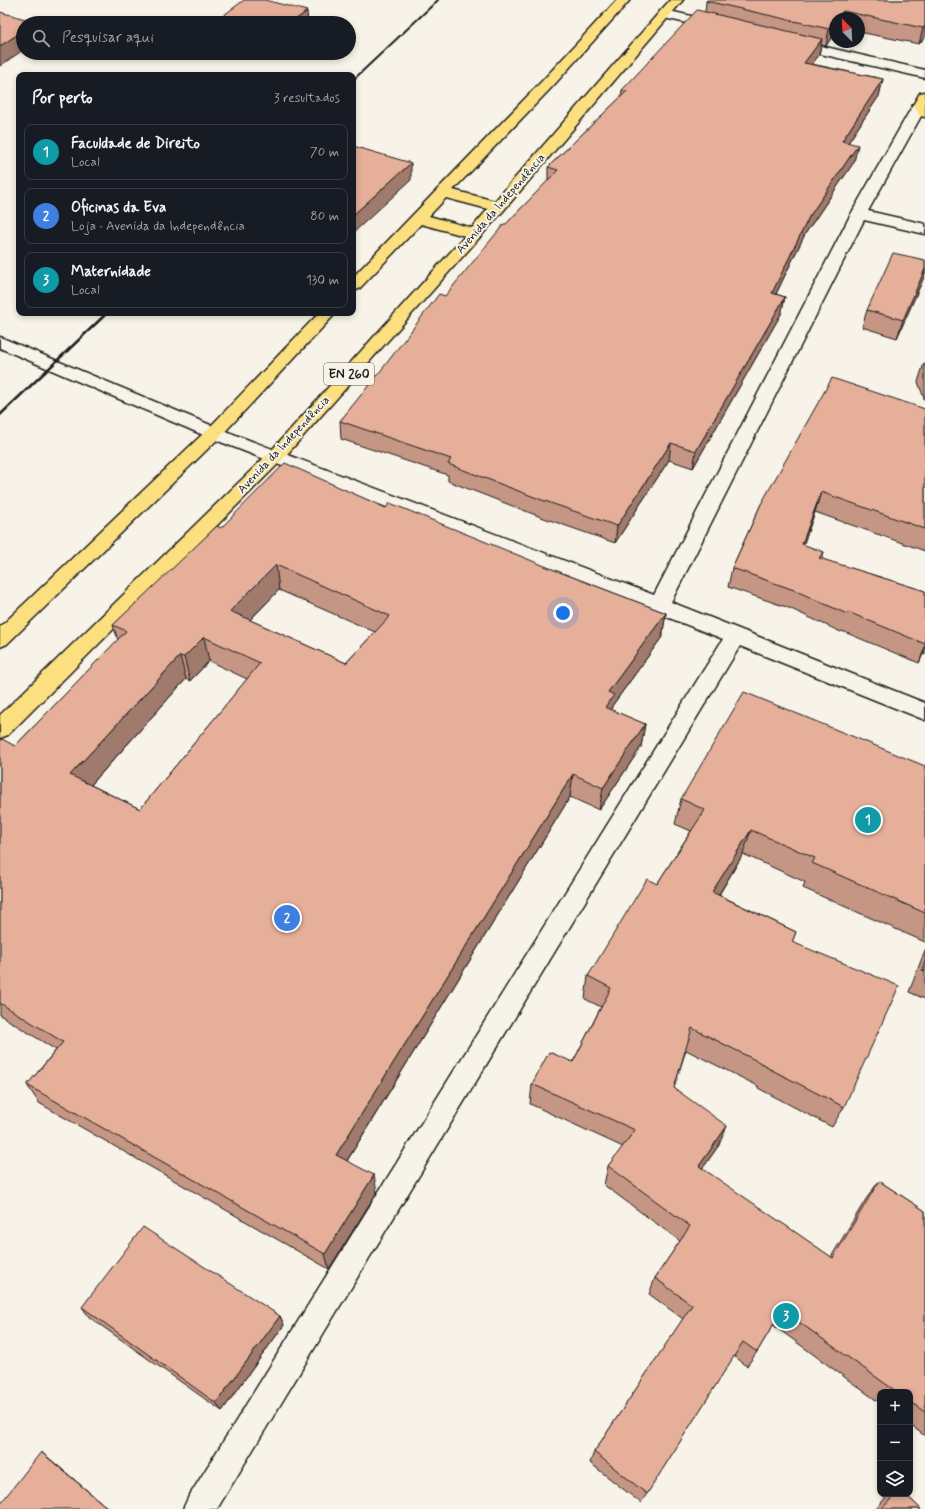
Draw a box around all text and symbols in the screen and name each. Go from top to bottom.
north arrow [829,12,865,48]
search box [16,16,356,60]
icon: search [30,27,52,49]
text: Pesquisar aqui [62,28,154,48]
text: Por perto [32,87,93,109]
text: 3 resultados [274,90,340,107]
text: Faculdade de Direito [71,134,200,154]
text: 1 [43,144,49,161]
text: 70 m [310,144,339,161]
street label: Avenida da Independência [453,150,549,258]
text: Local [71,154,100,171]
text: Oficinas da Eva [71,198,166,218]
text: 2 [43,208,49,225]
text: 80 m [310,208,339,225]
text: Loja · Avenida da Independência [71,218,245,235]
text: Maternidade [71,262,151,282]
text: 3 [43,272,49,289]
text: 130 m [306,272,339,289]
text: Local [71,282,100,299]
road number: EN 260 [324,363,374,385]
street label: Avenida da Independência [234,393,334,497]
your location [553,603,573,623]
pin: 1 [855,805,881,835]
pin: 2 [274,903,300,933]
pin: 3 [773,1301,799,1331]
map controls [877,1389,913,1497]
button: + [877,1389,913,1425]
button: − [877,1425,913,1461]
button: layers [877,1461,913,1497]

